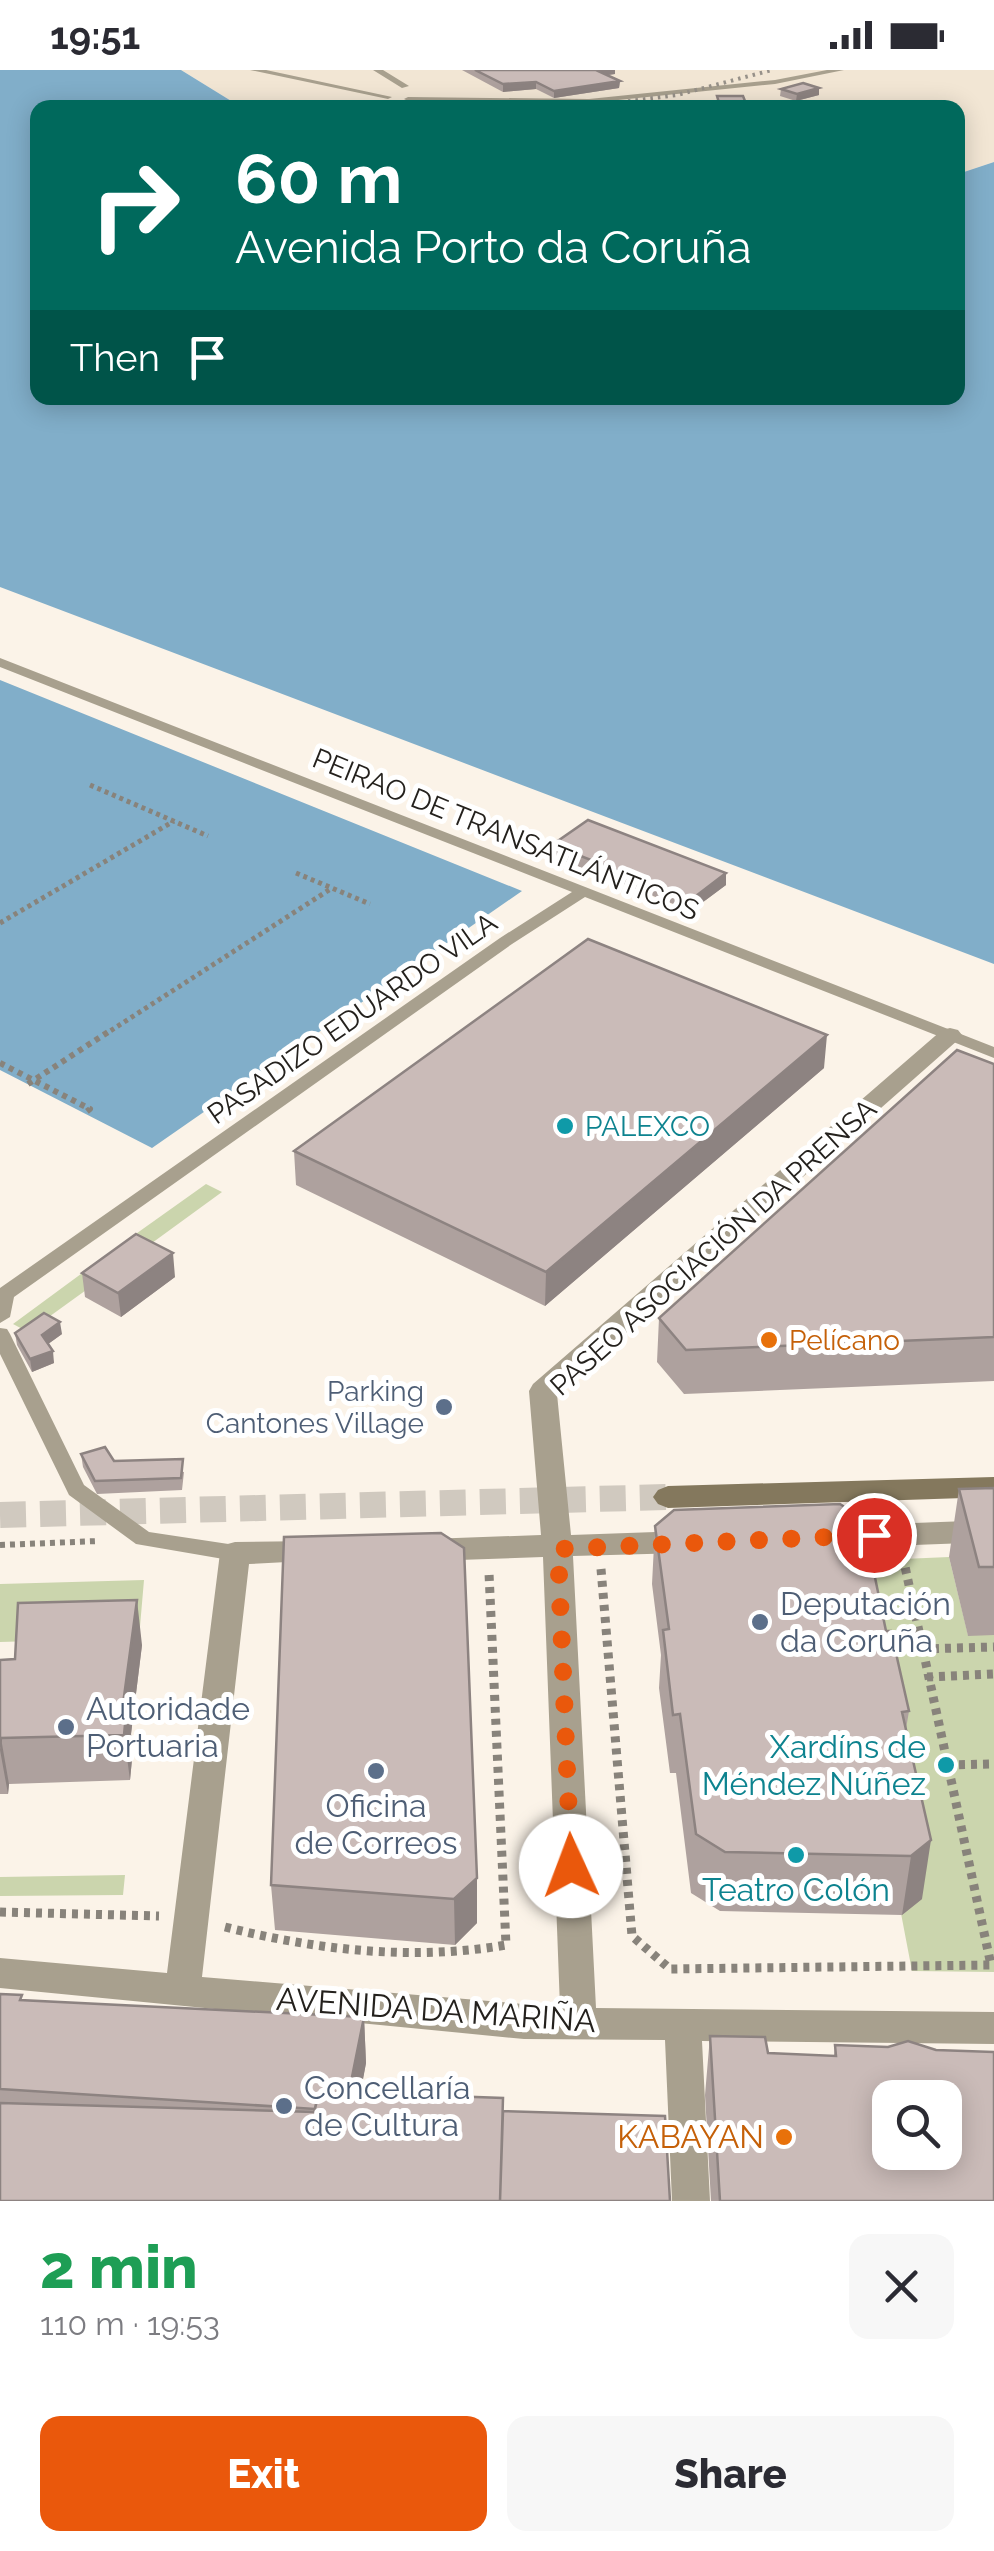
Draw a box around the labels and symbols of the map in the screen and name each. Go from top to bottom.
street label: PEIRAO DE TRANSATLÁNTICOS [308,742,704,927]
street label: PASADIZO EDUARDO VILA [201,906,503,1131]
street label: PASEO ASOCIACIÓN DA PRENSA [544,1092,883,1402]
place label: PALEXCO [585,1110,710,1143]
marker: PALEXCO [554,1115,576,1137]
place label: Pelícano [789,1324,900,1357]
marker: Pelícano [758,1329,780,1351]
place label: Parking Cantones Village [206,1375,424,1440]
marker: Parking Cantones Village [433,1396,455,1418]
pin [832,1493,917,1578]
place label: Deputación da Coruña [780,1585,951,1659]
marker: Deputación da Coruña [749,1611,771,1633]
place label: Autoridade Portuaria [86,1690,250,1764]
marker: Autoridade Portuaria [55,1716,77,1738]
place label: Xardíns de Méndez Núñez [702,1728,926,1802]
marker: Xardíns de Méndez Núñez [935,1754,957,1776]
marker: Oficina de Correos [365,1760,387,1782]
place label: Oficina de Correos [294,1787,458,1861]
position arrow [519,1814,623,1918]
marker: Teatro Colón [785,1844,807,1866]
place label: Teatro Colón [702,1871,890,1908]
street label: AVENIDA DA MARIÑA [275,1980,597,2039]
place label: Concellaría de Cultura [304,2069,470,2143]
marker: Concellaría de Cultura [273,2095,295,2117]
place label: KABAYAN [617,2118,764,2155]
marker: KABAYAN [773,2126,795,2148]

